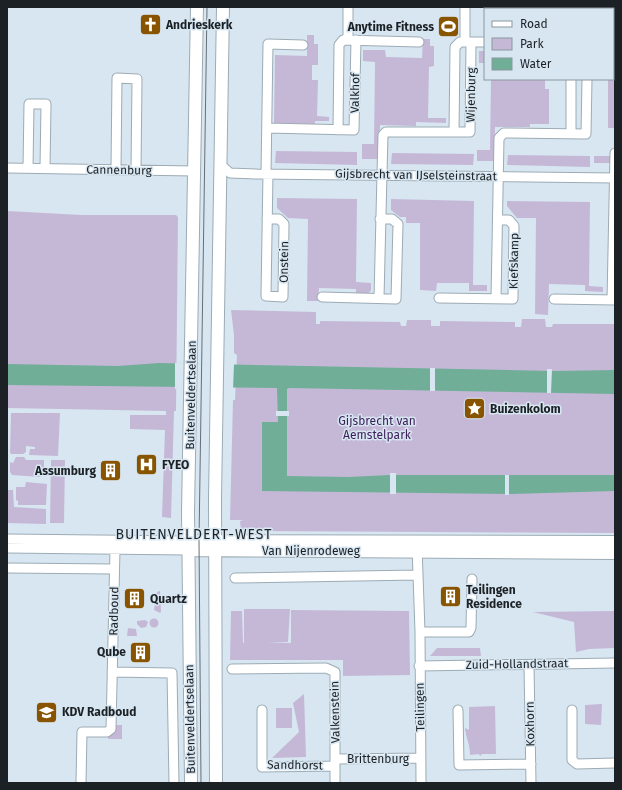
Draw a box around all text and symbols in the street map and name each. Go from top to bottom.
legend [484,8,614,80]
church icon: Andrieskerk [137,12,163,38]
sports icon: Anytime Fitness [436,14,462,40]
text: Road [520,17,548,31]
place label: Andrieskerk [165,18,233,32]
place label: Anytime Fitness [347,20,434,34]
text: Park [520,37,544,51]
text: Water [520,57,552,71]
street label: Wijenburg [464,67,478,123]
street label: Valkhof [348,72,362,113]
street label: Cannenburg [86,162,153,178]
street label: Gijsbrecht van IJselsteinstraat [335,167,498,183]
street label: Kiefskamp [507,233,521,289]
street label: Onstein [277,241,291,283]
street label: Buitenveldertselaan [183,340,199,450]
place icon: Buizenkolom [461,396,487,422]
place label: Buizenkolom [490,402,561,416]
park label: Gijsbrecht van Aemstelpark [338,414,416,442]
hospital icon: FYEO [134,452,160,478]
building icon: Assumburg [98,458,124,484]
place label: FYEO [162,458,189,472]
place label: Assumburg [34,464,96,478]
district label: BUITENVELDERT-WEST [116,526,272,543]
street label: Van Nijenrodeweg [262,544,361,558]
place label: Teilingen Residence [466,583,522,611]
building icon: Teilingen Residence [438,584,464,610]
street label: Radboud [107,586,121,636]
building icon: Quartz [122,586,148,612]
place label: Quartz [150,592,187,606]
building icon: Qube [128,639,154,665]
place label: Qube [97,645,126,659]
street label: Zuid-Hollandstraat [466,656,569,672]
street label: Buitenveldertselaan [182,664,198,774]
street label: Valkenstein [327,681,343,743]
street label: Teilingen [413,682,427,732]
school or university icon: KDV Radboud [34,699,60,725]
street label: Koxhorn [523,701,537,747]
place label: KDV Radboud [62,705,136,719]
street label: Brittenburg [347,752,410,766]
street label: Sandhorst [267,758,324,772]

